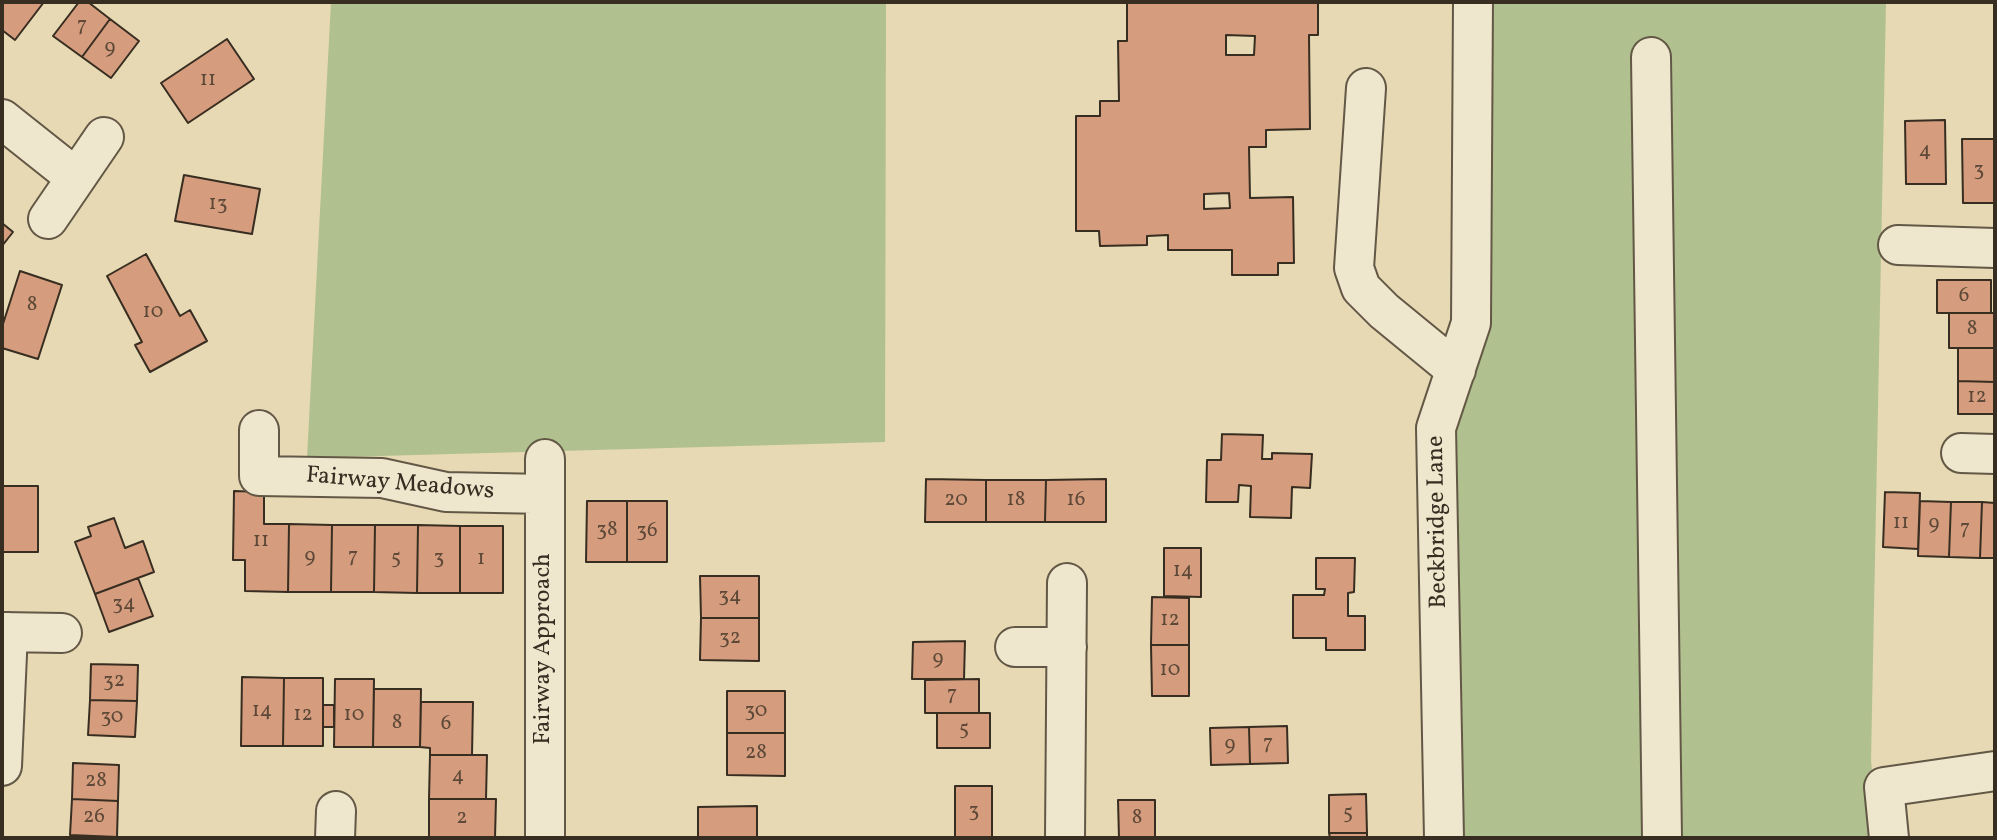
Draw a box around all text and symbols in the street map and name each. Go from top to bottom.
house number: 7 [77,14,87,40]
house number: 9 [105,36,115,62]
house number: 11 [200,68,216,94]
house number: 4 [1919,139,1931,165]
house number: 3 [1974,158,1984,184]
house number: 13 [209,192,227,218]
house number: 6 [1959,284,1969,310]
house number: 8 [27,293,37,319]
house number: 10 [143,300,163,326]
house number: 8 [1967,317,1977,343]
house number: 12 [1967,385,1987,411]
street label: Beckbridge Lane [1423,435,1455,609]
street label: Fairway Meadows [305,462,495,508]
house number: 20 [944,488,968,514]
house number: 18 [1007,488,1025,514]
house number: 16 [1067,488,1085,514]
house number: 11 [1893,511,1909,537]
house number: 9 [1929,512,1939,538]
house number: 7 [1960,517,1970,543]
house number: 38 [596,518,618,544]
house number: 36 [636,519,658,545]
house number: 11 [253,529,269,555]
house number: 9 [305,545,315,571]
house number: 7 [348,545,358,571]
house number: 5 [391,546,401,572]
house number: 3 [434,546,444,572]
house number: 1 [477,547,485,573]
street label: Fairway Approach [531,553,559,745]
house number: 14 [1173,559,1193,585]
house number: 34 [718,584,742,610]
house number: 34 [112,592,136,618]
house number: 12 [1160,608,1180,634]
house number: 32 [719,626,741,652]
house number: 9 [933,647,943,673]
house number: 10 [1160,658,1180,684]
house number: 32 [103,669,125,695]
house number: 7 [947,683,957,709]
house number: 14 [252,699,272,725]
house number: 30 [745,699,767,725]
house number: 12 [293,703,313,729]
house number: 10 [344,703,364,729]
house number: 30 [101,705,123,731]
house number: 8 [392,711,402,737]
house number: 6 [441,712,451,738]
house number: 5 [959,717,969,743]
house number: 7 [1263,732,1273,758]
house number: 9 [1225,733,1235,759]
house number: 28 [745,741,767,767]
house number: 4 [452,764,464,790]
house number: 28 [85,769,107,795]
house number: 3 [969,799,979,825]
house number: 5 [1343,801,1353,827]
house number: 26 [83,805,105,831]
house number: 2 [456,806,468,832]
house number: 8 [1132,806,1142,832]

